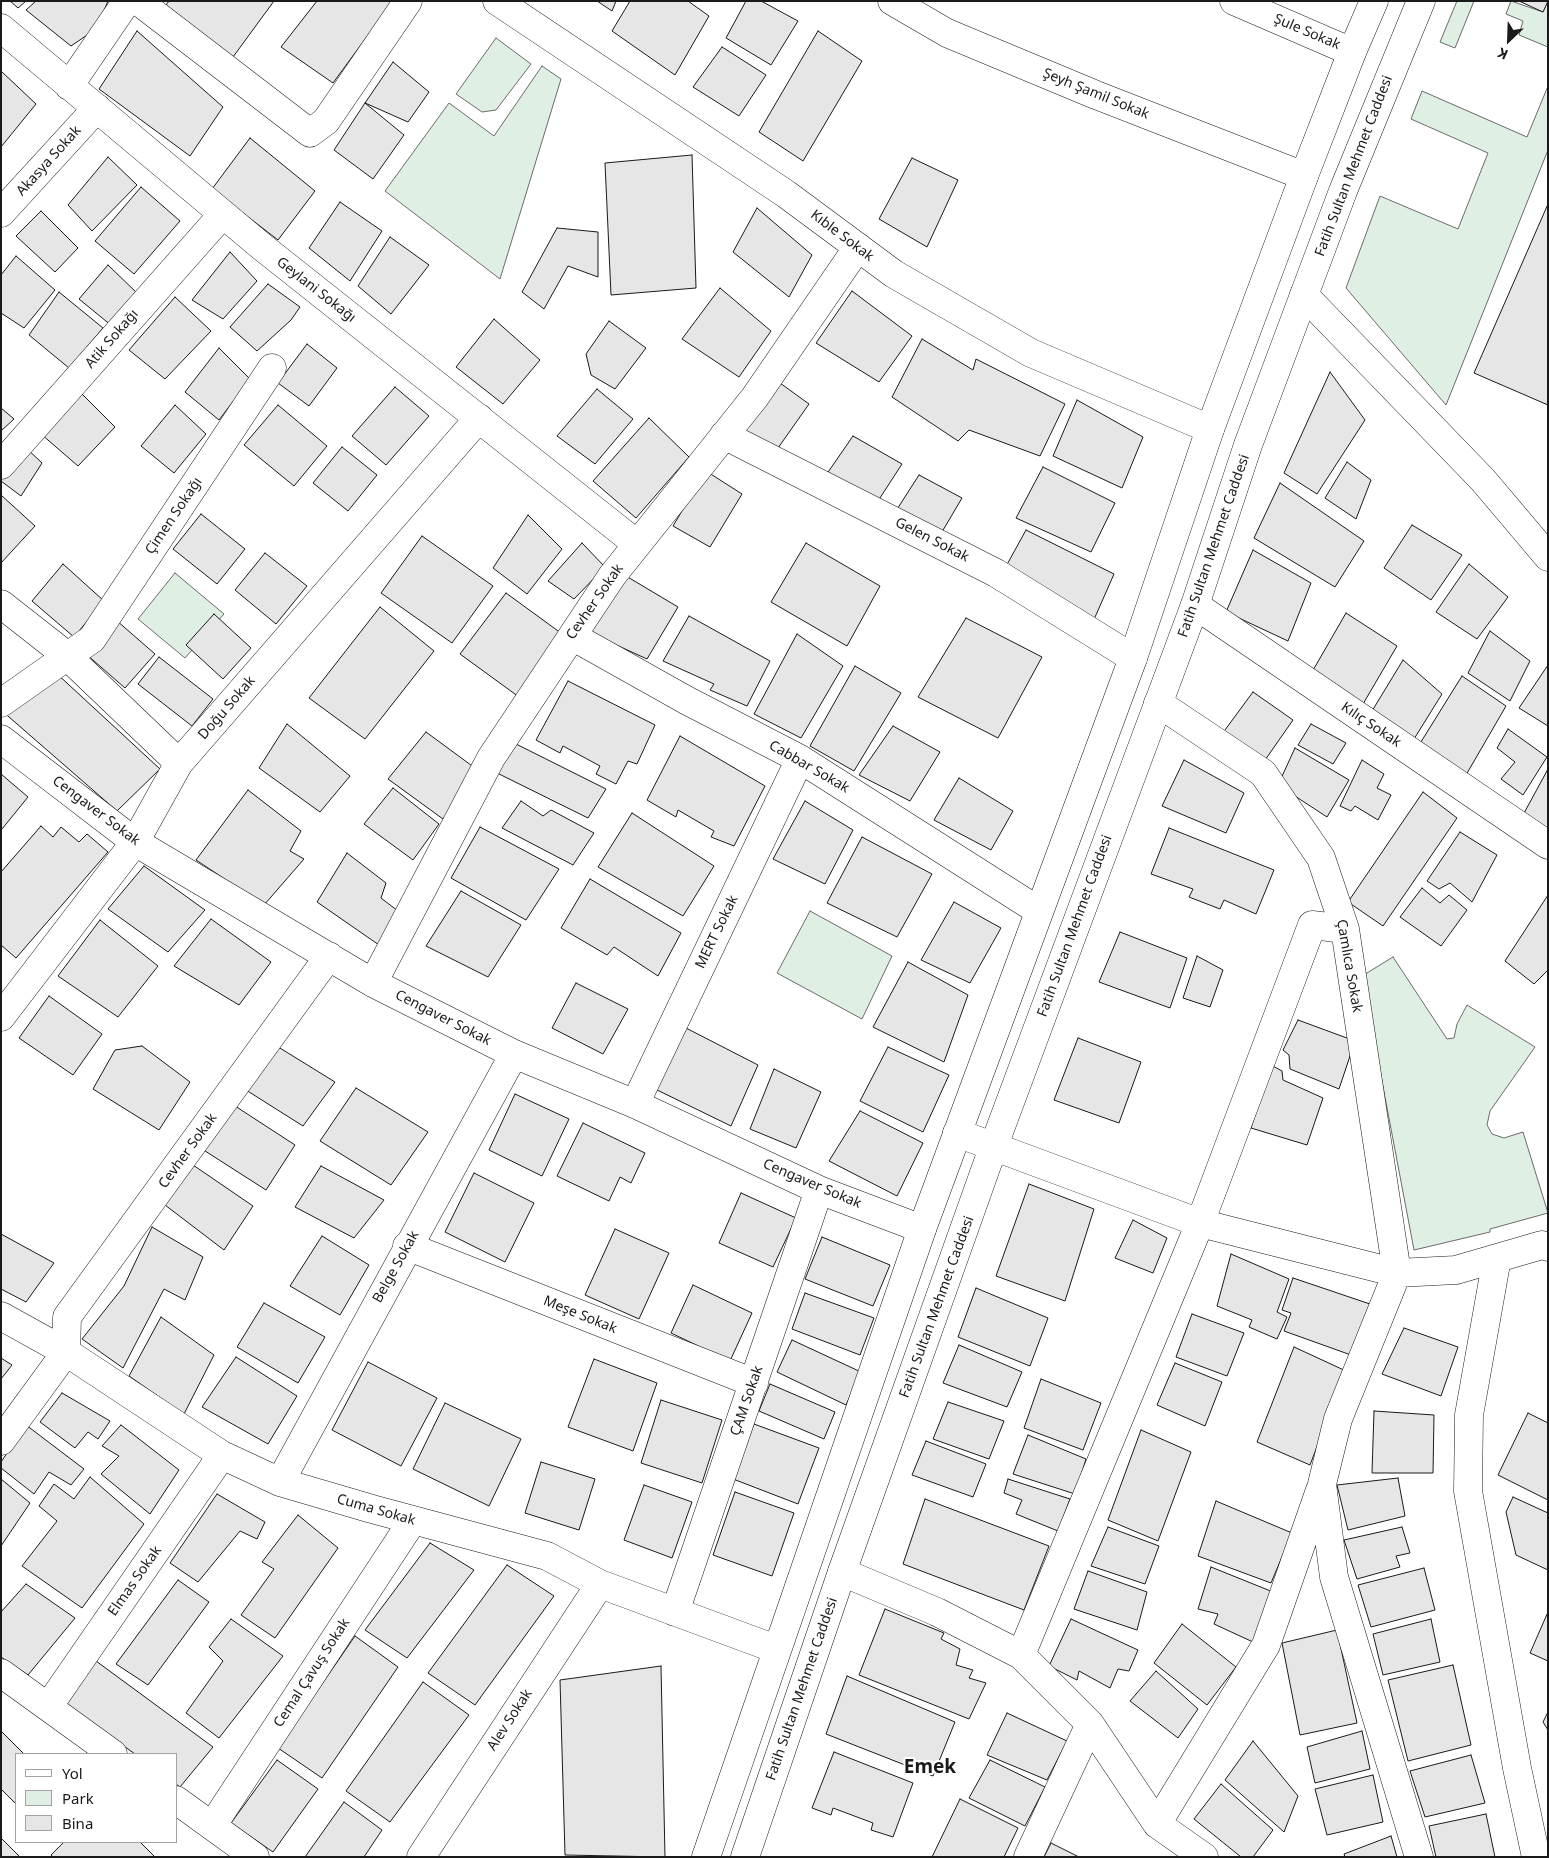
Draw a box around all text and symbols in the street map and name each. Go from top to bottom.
street label: Şule Sokak [1271,11,1343,53]
north arrow [1484,15,1534,65]
text: K [1495,44,1511,65]
street label: Şeyh Şamil Sokak [1040,65,1152,123]
street label: Fatih Sultan Mehmet Caddesi [1312,73,1396,259]
street label: Akasya Sokak [13,122,85,200]
street label: Kıble Sokak [807,207,877,265]
street label: Geylani Sokağı [273,254,359,326]
street label: Atik Sokağı [82,306,142,372]
street label: Fatih Sultan Mehmet Caddesi [1175,452,1253,640]
street label: Çimen Sokağı [142,474,206,558]
street label: Gelen Sokak [892,514,972,566]
street label: Cevher Sokak [563,561,627,643]
street label: Doğu Sokak [195,673,259,743]
street label: Kılıç Sokak [1338,699,1404,751]
street label: Cabbar Sokak [766,737,852,797]
street label: Cengaver Sokak [49,773,143,849]
street label: Fatih Sultan Mehmet Caddesi [1034,833,1116,1019]
street label: MERT Sokak [692,893,742,971]
street label: Çamlıca Sokak [1333,918,1365,1014]
street label: Cengaver Sokak [392,987,494,1049]
street label: Cevher Sokak [155,1110,221,1192]
street label: Cengaver Sokak [760,1156,864,1212]
street label: Fatih Sultan Mehmet Caddesi [896,1214,978,1400]
street label: Belge Sokak [369,1228,423,1306]
street label: Meşe Sokak [541,1293,619,1337]
street label: ÇAM Sokak [727,1364,767,1438]
street label: Cuma Sokak [335,1491,417,1529]
street label: Elmas Sokak [105,1543,165,1619]
street label: Fatih Sultan Mehmet Caddesi [763,1595,841,1783]
street label: Cemal Çavuş Sokak [270,1615,354,1731]
street label: Alev Sokak [484,1686,536,1754]
legend [15,1753,178,1843]
district label: Emek [904,1757,956,1779]
text: Yol [62,1763,83,1783]
text: Park [62,1788,94,1808]
text: Bina [62,1813,93,1833]

